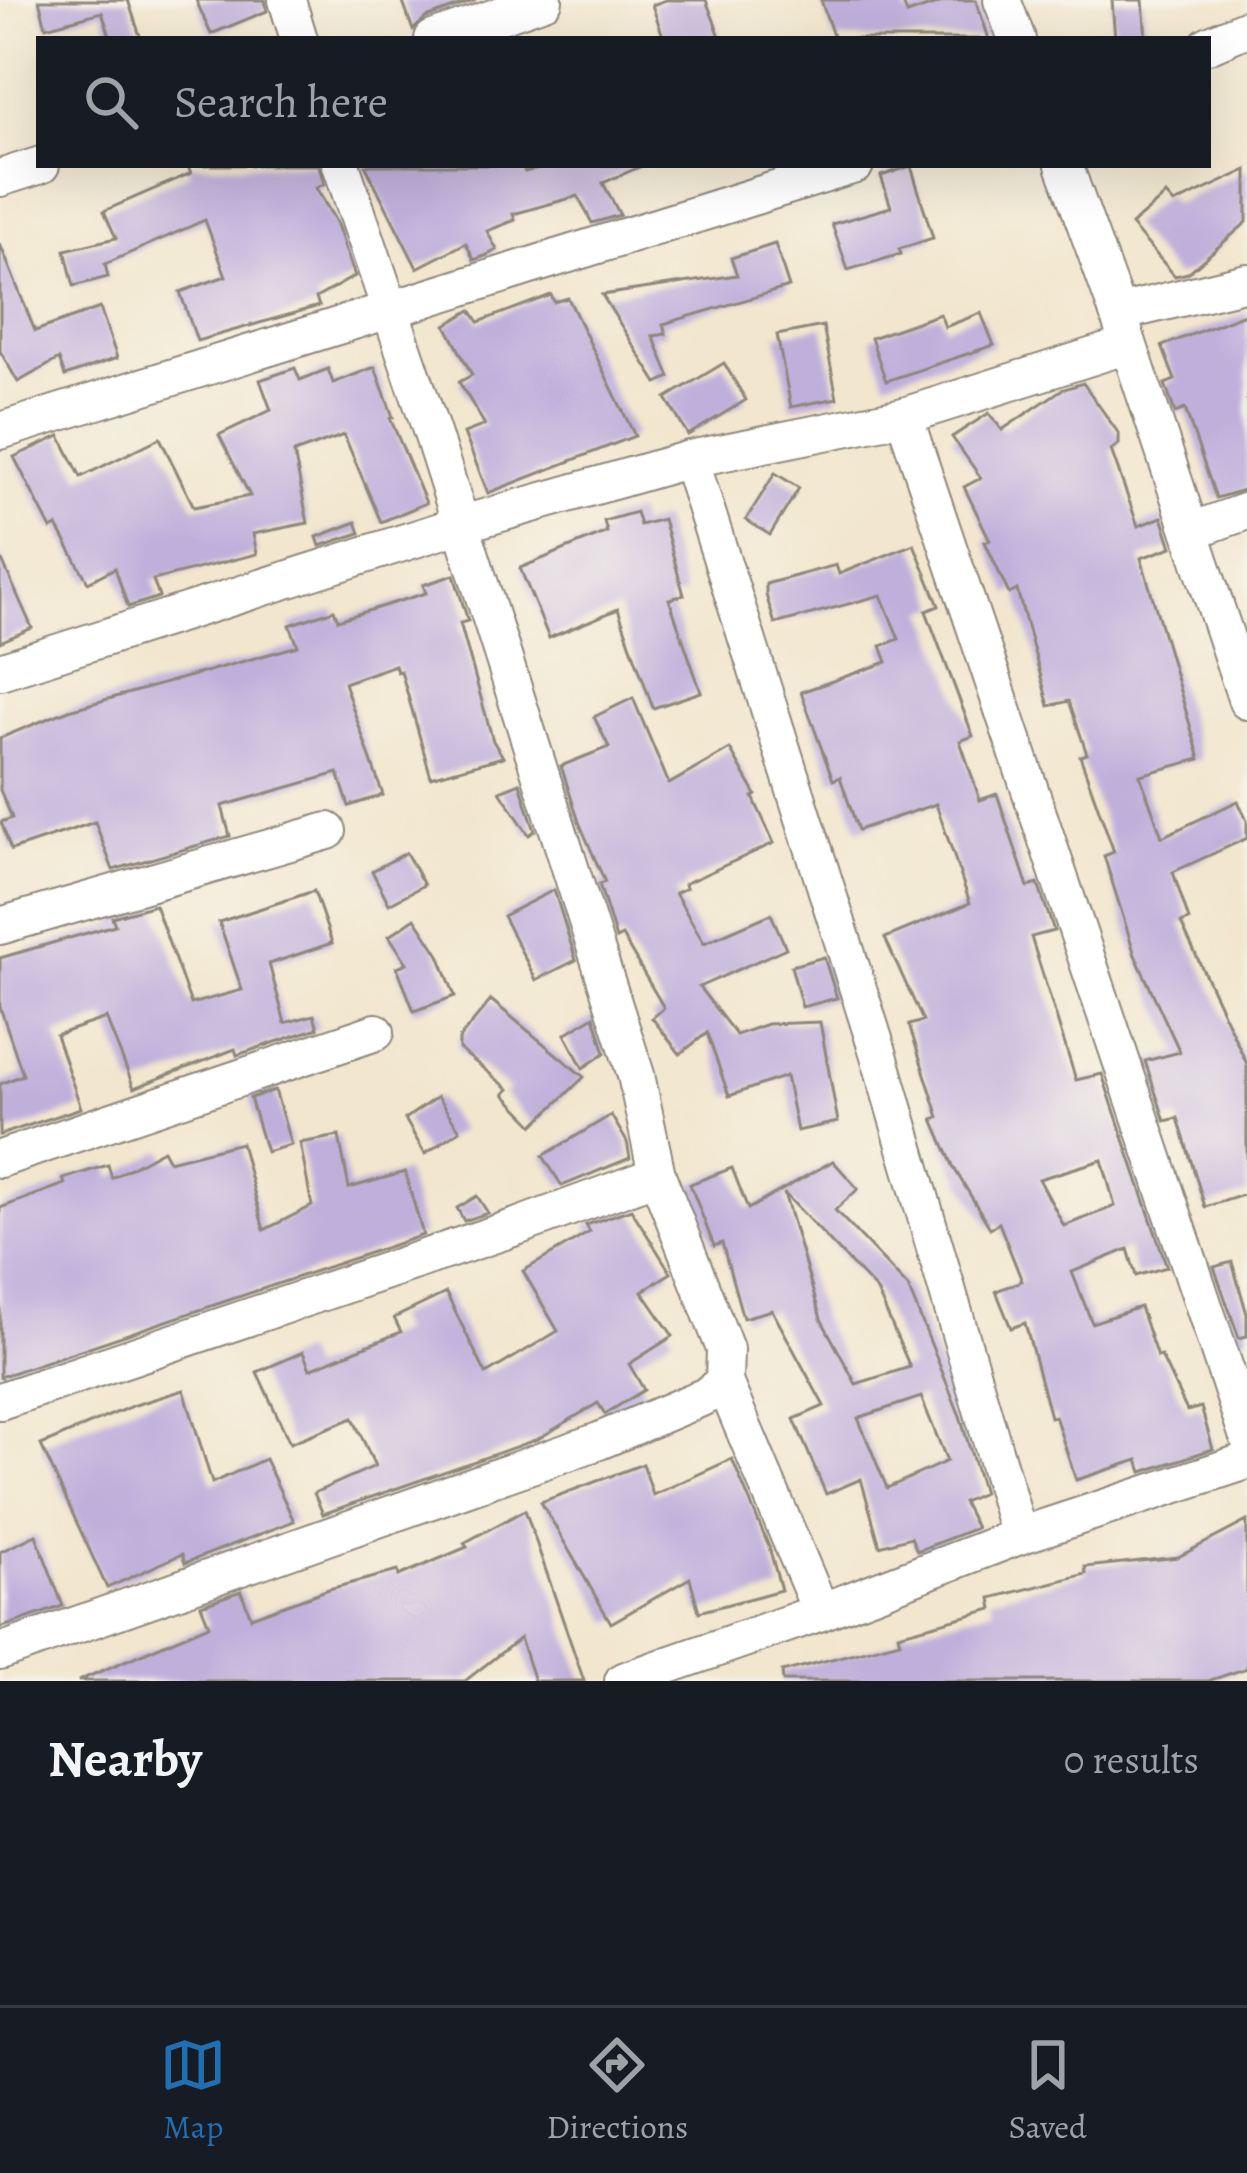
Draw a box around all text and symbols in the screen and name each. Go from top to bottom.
search box [36,36,1211,168]
icon: search [78,69,144,135]
text: Search here [174,71,388,133]
text: Nearby [48,1724,202,1794]
text: 0 results [1064,1733,1199,1786]
tab: Map [160,2032,226,2149]
tab: Directions [547,2032,688,2149]
tab: Saved [1009,2032,1087,2149]

